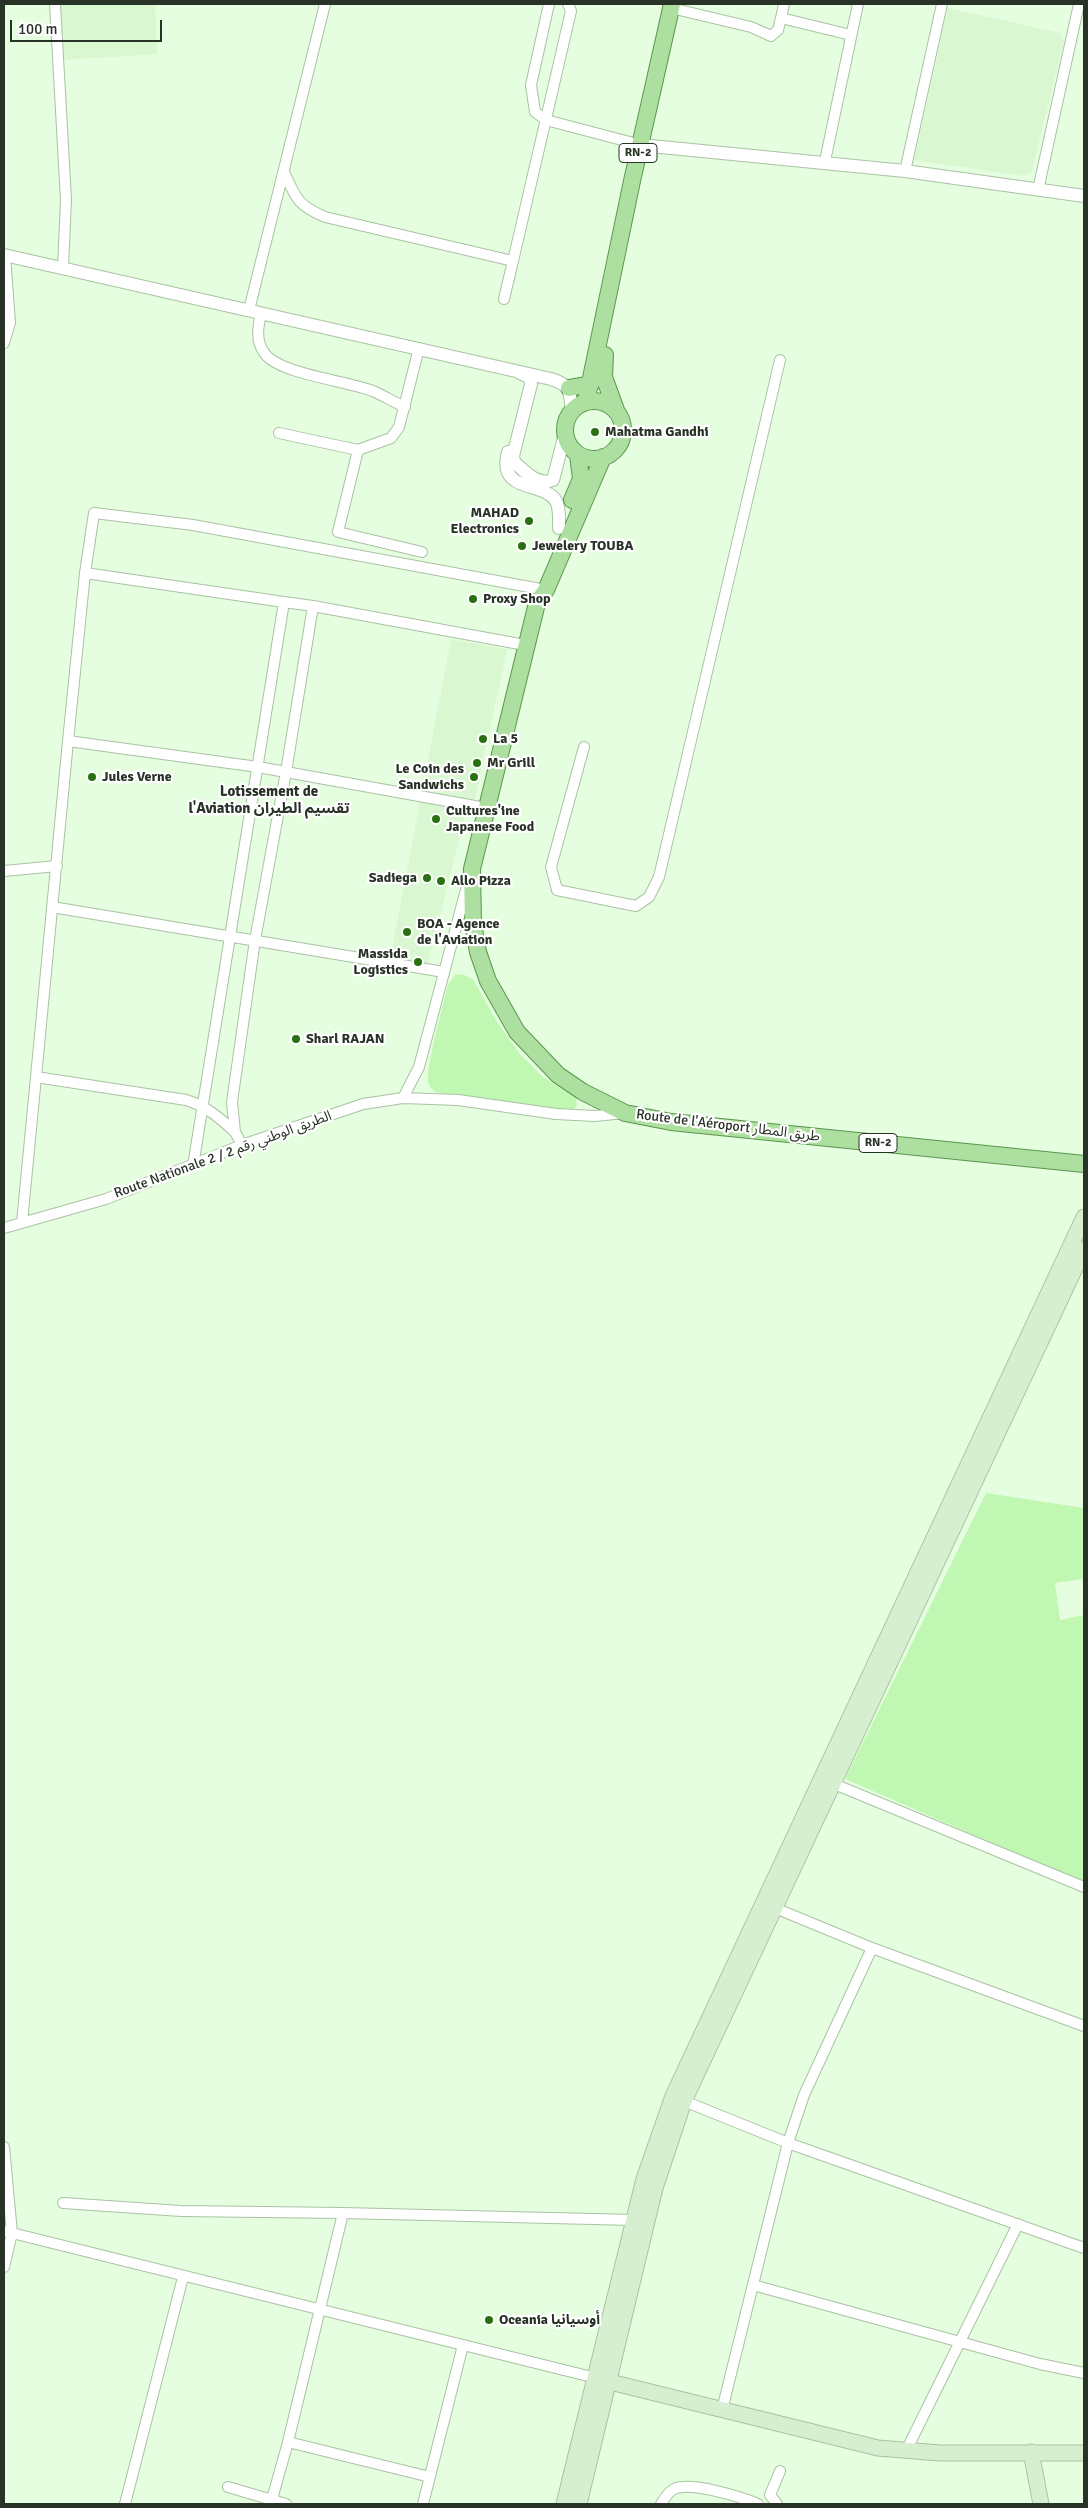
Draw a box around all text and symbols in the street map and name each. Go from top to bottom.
scale bar [12,10,165,42]
text: 100 m [18,20,58,38]
road number: RN-2 [619,144,657,162]
place label: Mahatma Gandhi [605,424,709,440]
marker: Mahatma Gandhi [589,426,601,438]
place label: MAHAD Electronics [451,505,519,538]
marker: MAHAD Electronics [523,515,535,527]
place label: Jewelery TOUBA [532,538,633,554]
marker: Jewelery TOUBA [516,540,528,552]
place label: Proxy Shop [483,591,551,607]
marker: Proxy Shop [467,593,479,605]
place label: La 5 [493,731,518,747]
marker: La 5 [477,733,489,745]
place label: Mr Grill [487,755,535,771]
marker: Mr Grill [471,757,483,769]
place label: Le Coin des Sandwichs [395,761,464,794]
place label: Jules Verne [102,769,172,785]
marker: Jules Verne [86,771,98,783]
marker: Le Coin des Sandwichs [468,771,480,783]
district label: Lotissement de l'Aviation تقسيم الطيران [188,783,350,818]
place label: Cultures'ine Japanese Food [446,803,534,836]
marker: Cultures'ine Japanese Food [430,813,442,825]
place label: Sadiega [369,870,417,886]
marker: Sadiega [421,872,433,884]
place label: Allo Pizza [451,873,511,889]
marker: Allo Pizza [435,875,447,887]
place label: BOA - Agence de l'Aviation [417,916,499,949]
marker: BOA - Agence de l'Aviation [401,926,413,938]
place label: Massida Logistics [353,946,408,979]
marker: Massida Logistics [412,956,424,968]
place label: Sharl RAJAN [306,1031,384,1047]
marker: Sharl RAJAN [290,1033,302,1045]
street label: Route de l'Aéroport طريق المطار [635,1106,821,1146]
street label: Route Nationale 2 / الطريق الوطني رقم 2 [112,1108,334,1202]
road number: RN-2 [859,1134,897,1152]
place label: Oceania أوسيانيا [499,2312,600,2328]
marker: Oceania أوسيانيا [483,2314,495,2326]

